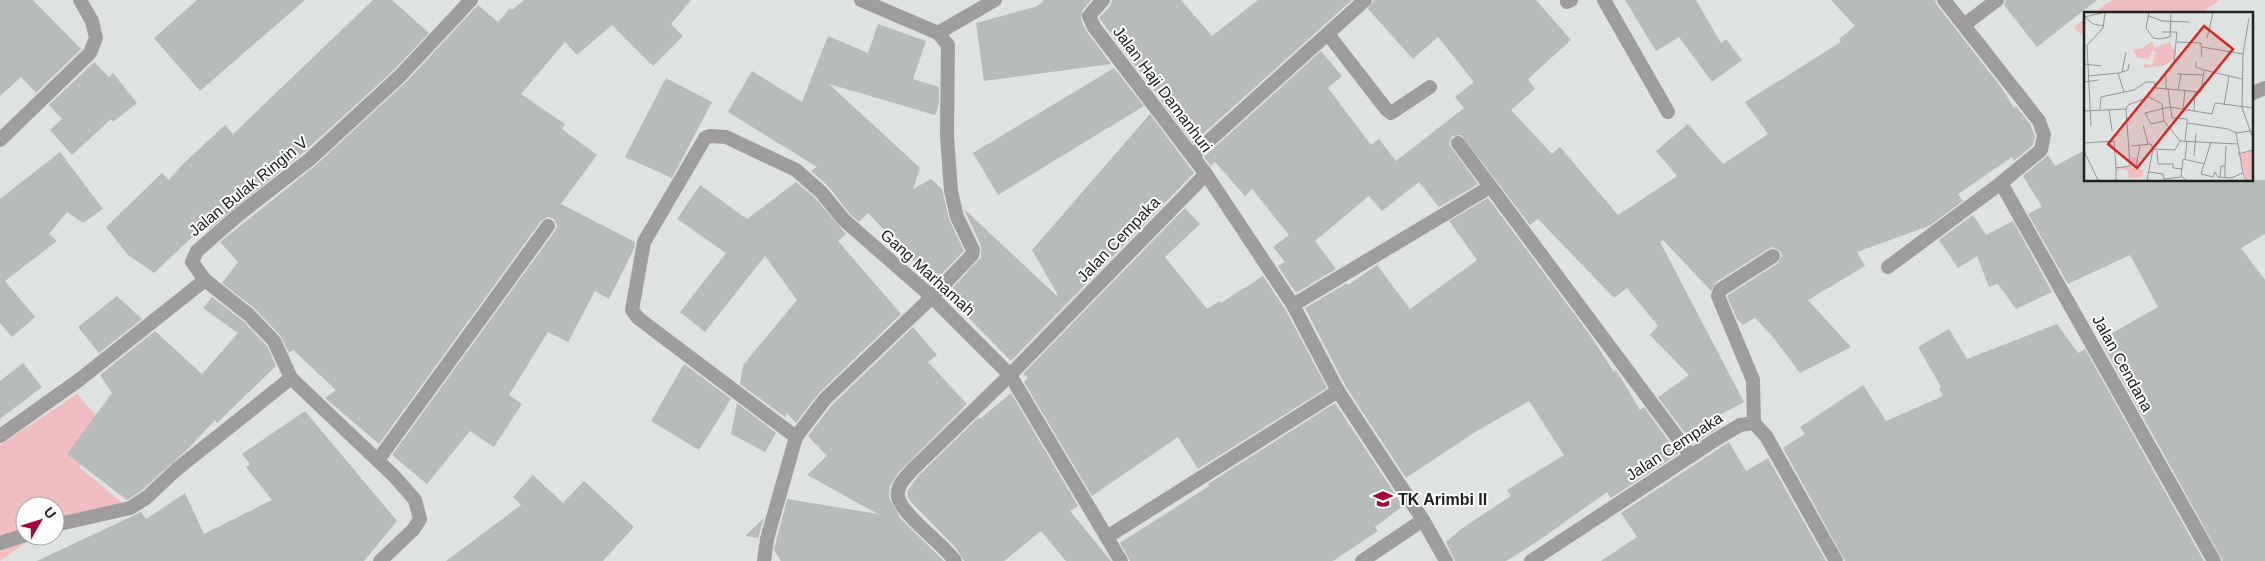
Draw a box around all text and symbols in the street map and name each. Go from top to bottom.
inset map [2084,12,2252,181]
street label: Jalan Haji Damanhuri [1110,23,1215,155]
street label: Jalan Bulak Ringin V [186,133,311,239]
street label: Jalan Cempaka [1074,193,1163,285]
street label: Gang Marhamah [877,226,978,319]
street label: Jalan Cendana [2089,312,2156,415]
street label: Jalan Cempaka [1623,409,1726,484]
school or university icon: TK Arimbi II [1372,488,1394,510]
place label: TK Arimbi II [1398,491,1487,508]
north arrow [15,496,65,546]
text: U [41,504,60,522]

